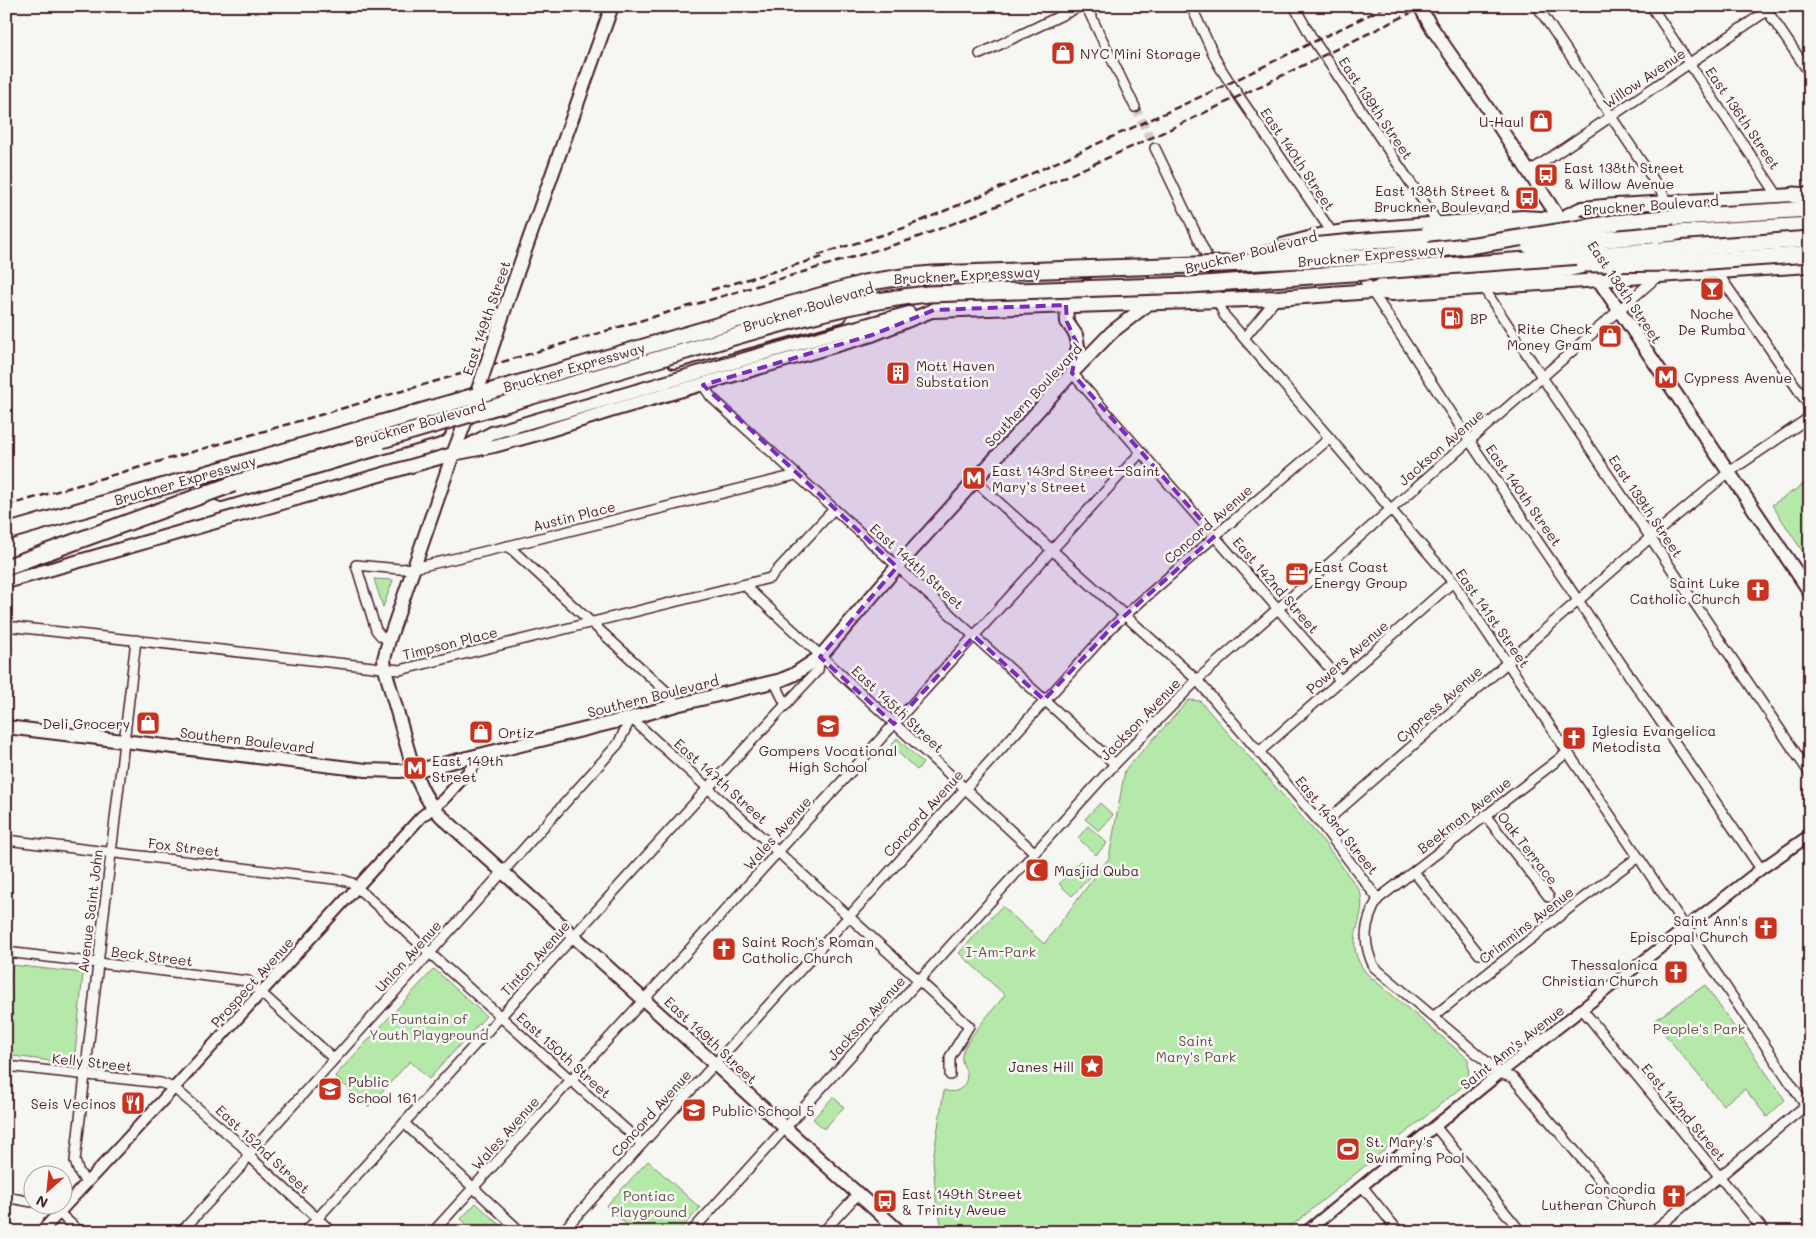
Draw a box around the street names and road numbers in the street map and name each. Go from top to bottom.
street label: Willow Avenue [1599,43,1689,113]
street label: East 139th Street [1335,53,1417,163]
street label: East 136th Street [1702,63,1784,173]
street label: East 140th Street [1256,104,1340,214]
street label: Bruckner Boulevard [1583,191,1720,219]
street label: Bruckner Boulevard [1183,226,1319,278]
street label: East 138th Street [1584,237,1666,347]
street label: Bruckner Expressway [1297,239,1445,271]
street label: East 149th Street [457,258,515,378]
street label: Bruckner Expressway [893,262,1041,288]
street label: Bruckner Boulevard [740,278,876,336]
street label: Bruckner Expressway [501,338,647,396]
street label: Southern Boulevard [980,339,1086,451]
street label: Bruckner Boulevard [352,395,488,451]
street label: Jackson Avenue [1394,404,1488,490]
street label: East 140th Street [1482,440,1566,550]
street label: Bruckner Expressway [112,451,258,509]
street label: East 139th Street [1605,451,1687,561]
street label: Concord Avenue [1160,480,1256,568]
street label: Austin Place [531,497,617,535]
street label: East 144th Street [866,519,968,613]
street label: East 142nd Street [1229,533,1323,637]
street label: East 141st Street [1452,565,1534,671]
street label: Powers Avenue [1302,616,1392,698]
street label: Timpson Place [401,622,499,664]
street label: East 145th Street [848,661,948,757]
street label: Cypress Avenue [1392,661,1486,747]
street label: Southern Boulevard [585,670,721,722]
street label: Jackson Avenue [1096,674,1184,764]
street label: Southern Boulevard [179,722,315,758]
street label: East 147th Street [670,734,772,828]
street label: Concord Avenue [879,765,967,861]
street label: East 143rd Street [1291,772,1383,878]
street label: Beekman Avenue [1413,772,1515,858]
street label: Wales Avenue [739,792,815,874]
street label: Oak Terrace [1493,808,1563,888]
street label: Fox Street [147,833,221,861]
street label: Avenue Saint John [73,848,107,974]
street label: Crimmins Avenue [1475,882,1577,968]
street label: Union Avenue [371,916,445,996]
street label: Tinton Avenue [496,916,574,1000]
street label: Prospect Avenue [206,933,298,1031]
street label: Beck Street [110,942,194,970]
street label: Jackson Avenue [823,972,909,1064]
street label: East 149th Street [661,992,761,1088]
street label: Saint Ann's Avenue [1456,1000,1568,1094]
street label: East 150th Street [513,1008,615,1102]
street label: Kelly Street [51,1048,133,1076]
street label: East 142nd Street [1637,1059,1731,1165]
street label: Concord Avenue [607,1065,695,1161]
street label: Wales Avenue [467,1092,543,1174]
street label: East 152nd Street [212,1100,314,1198]

